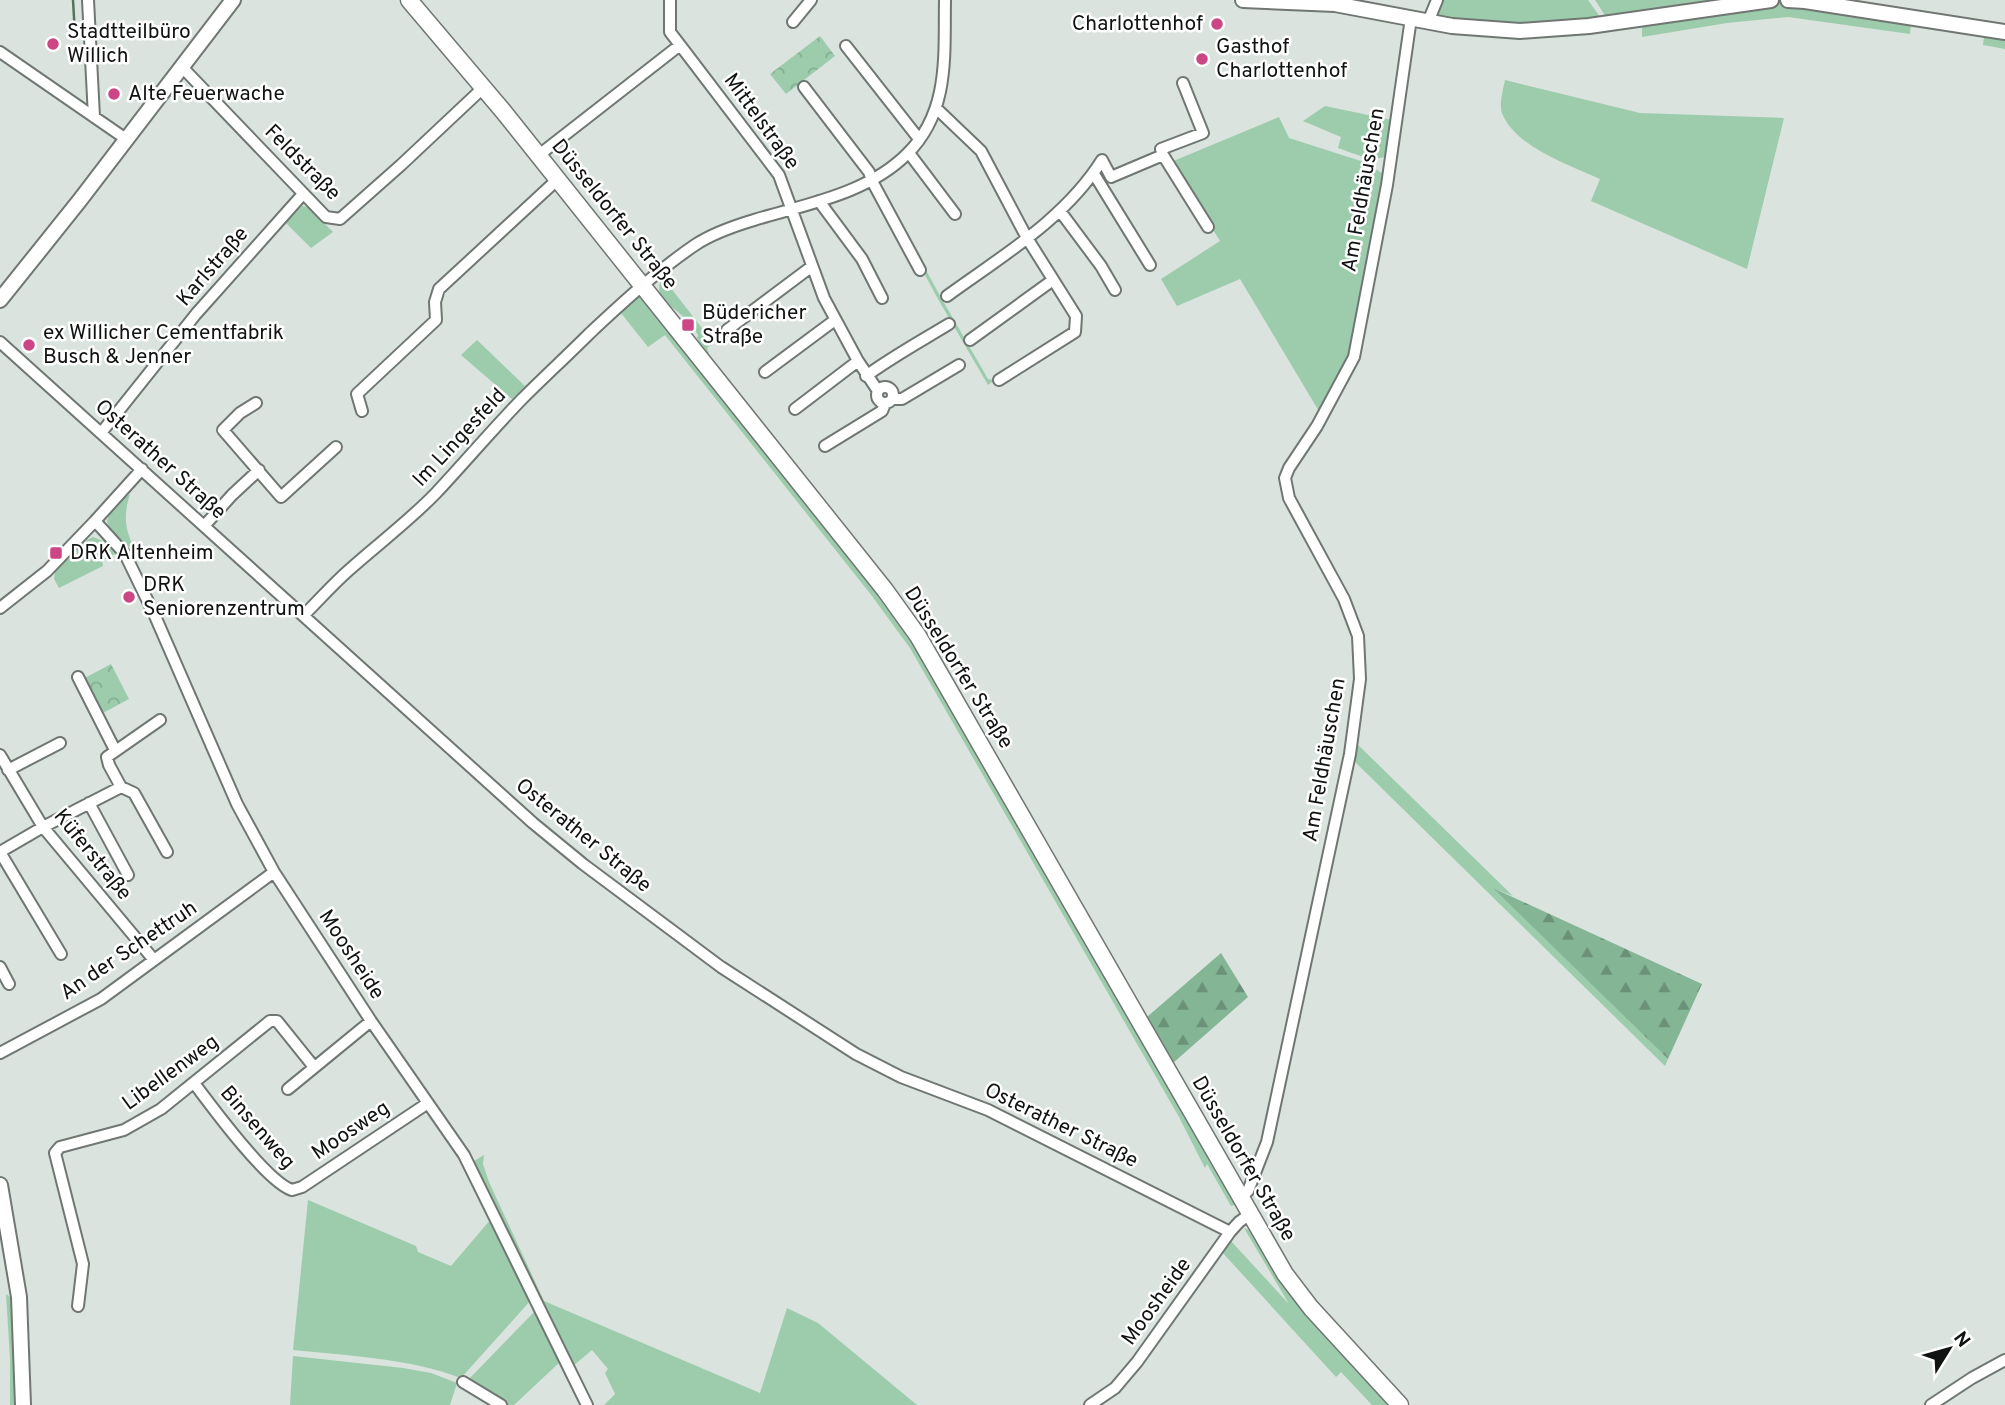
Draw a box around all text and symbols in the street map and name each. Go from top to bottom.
place label: Charlottenhof [1072,11,1203,38]
marker: Charlottenhof [1209,16,1225,32]
place label: Stadtteilbüro Willich [67,19,191,70]
place label: Gasthof Charlottenhof [1216,34,1347,85]
marker: Stadtteilbüro Willich [45,36,61,52]
marker: Gasthof Charlottenhof [1194,51,1210,67]
street label: Mittelstraße [717,68,805,176]
place label: Alte Feuerwache [128,81,285,108]
marker: Alte Feuerwache [106,86,122,102]
street label: Am Feldhäuschen [1336,106,1392,274]
street label: Feldstraße [258,119,346,207]
street label: Düsseldorfer Straße [545,134,683,296]
street label: Karlstraße [171,222,255,312]
place label: Büdericher Straße [702,300,807,351]
marker: Büdericher Straße [680,317,696,333]
place label: ex Willicher Cementfabrik Busch & Jenner [43,320,284,371]
marker: ex Willicher Cementfabrik Busch & Jenner [21,337,37,353]
street label: Im Lingesfeld [407,383,513,493]
street label: Osterather Straße [89,394,231,526]
place label: DRK Altenheim [70,540,214,567]
marker: DRK Altenheim [48,545,64,561]
place label: DRK Seniorenzentrum [143,572,305,623]
street label: Düsseldorfer Straße [897,582,1019,754]
marker: DRK Seniorenzentrum [121,589,137,605]
street label: Am Feldhäuschen [1297,676,1353,844]
street label: Osterather Straße [509,773,657,899]
street label: Küferstraße [47,804,137,906]
street label: An der Schettruh [55,895,203,1007]
street label: Moosheide [312,905,390,1005]
street label: Libellenweg [117,1029,225,1117]
street label: Düsseldorfer Straße [1185,1072,1301,1246]
street label: Osterather Straße [980,1077,1142,1175]
street label: Binsenweg [213,1081,301,1175]
street label: Moosweg [307,1095,395,1167]
street label: Moosheide [1116,1253,1198,1351]
north arrow [1914,1314,1984,1384]
text: N [1947,1327,1975,1353]

